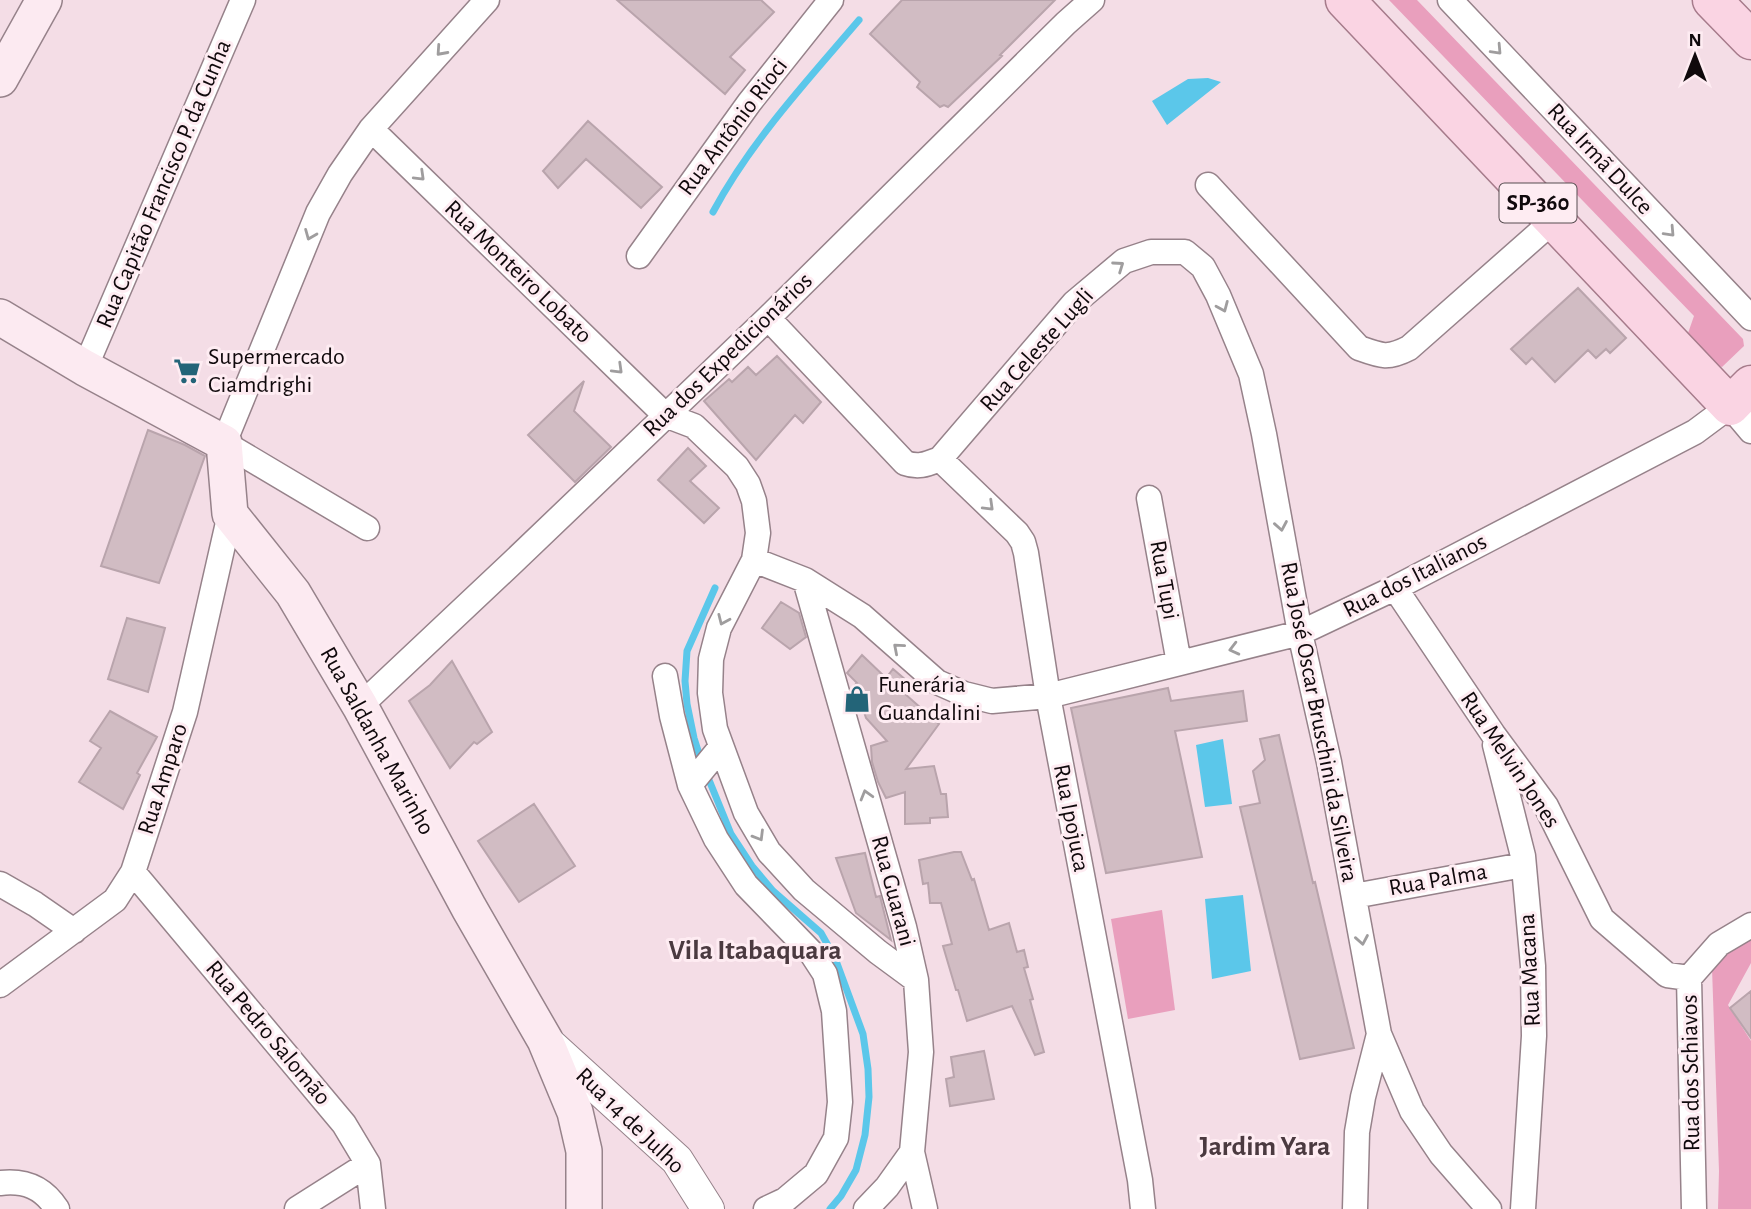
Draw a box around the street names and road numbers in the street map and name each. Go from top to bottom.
street label: Rua Capitão Francisco P. da Cunha [92,36,236,332]
street label: Rua Antônio Rioci [674,54,792,200]
street label: Rua Irmã Dulce [1543,99,1657,219]
road number: SP-360 [1500,184,1576,222]
street label: Rua Monteiro Lobato [440,196,596,348]
street label: Rua dos Expedicionários [639,268,817,442]
street label: Rua Celeste Lugli [976,284,1098,416]
street label: Rua dos Italianos [1339,529,1491,623]
street label: Rua Tupi [1145,538,1183,622]
street label: Rua José Oscar Bruschini da Silveira [1276,560,1362,884]
street label: Rua Saldanha Marinho [315,643,439,839]
street label: Rua Melvin Jones [1456,688,1564,832]
street label: Rua Amparo [134,720,192,838]
street label: Rua Ipojuca [1049,762,1093,874]
street label: Rua Guarani [867,833,919,949]
street label: Rua Palma [1387,860,1489,900]
street label: Rua Macana [1515,913,1545,1027]
street label: Rua Pedro Salomão [201,956,335,1110]
street label: Rua dos Schiavos [1678,994,1704,1152]
street label: Rua 14 de Julho [571,1063,689,1179]

